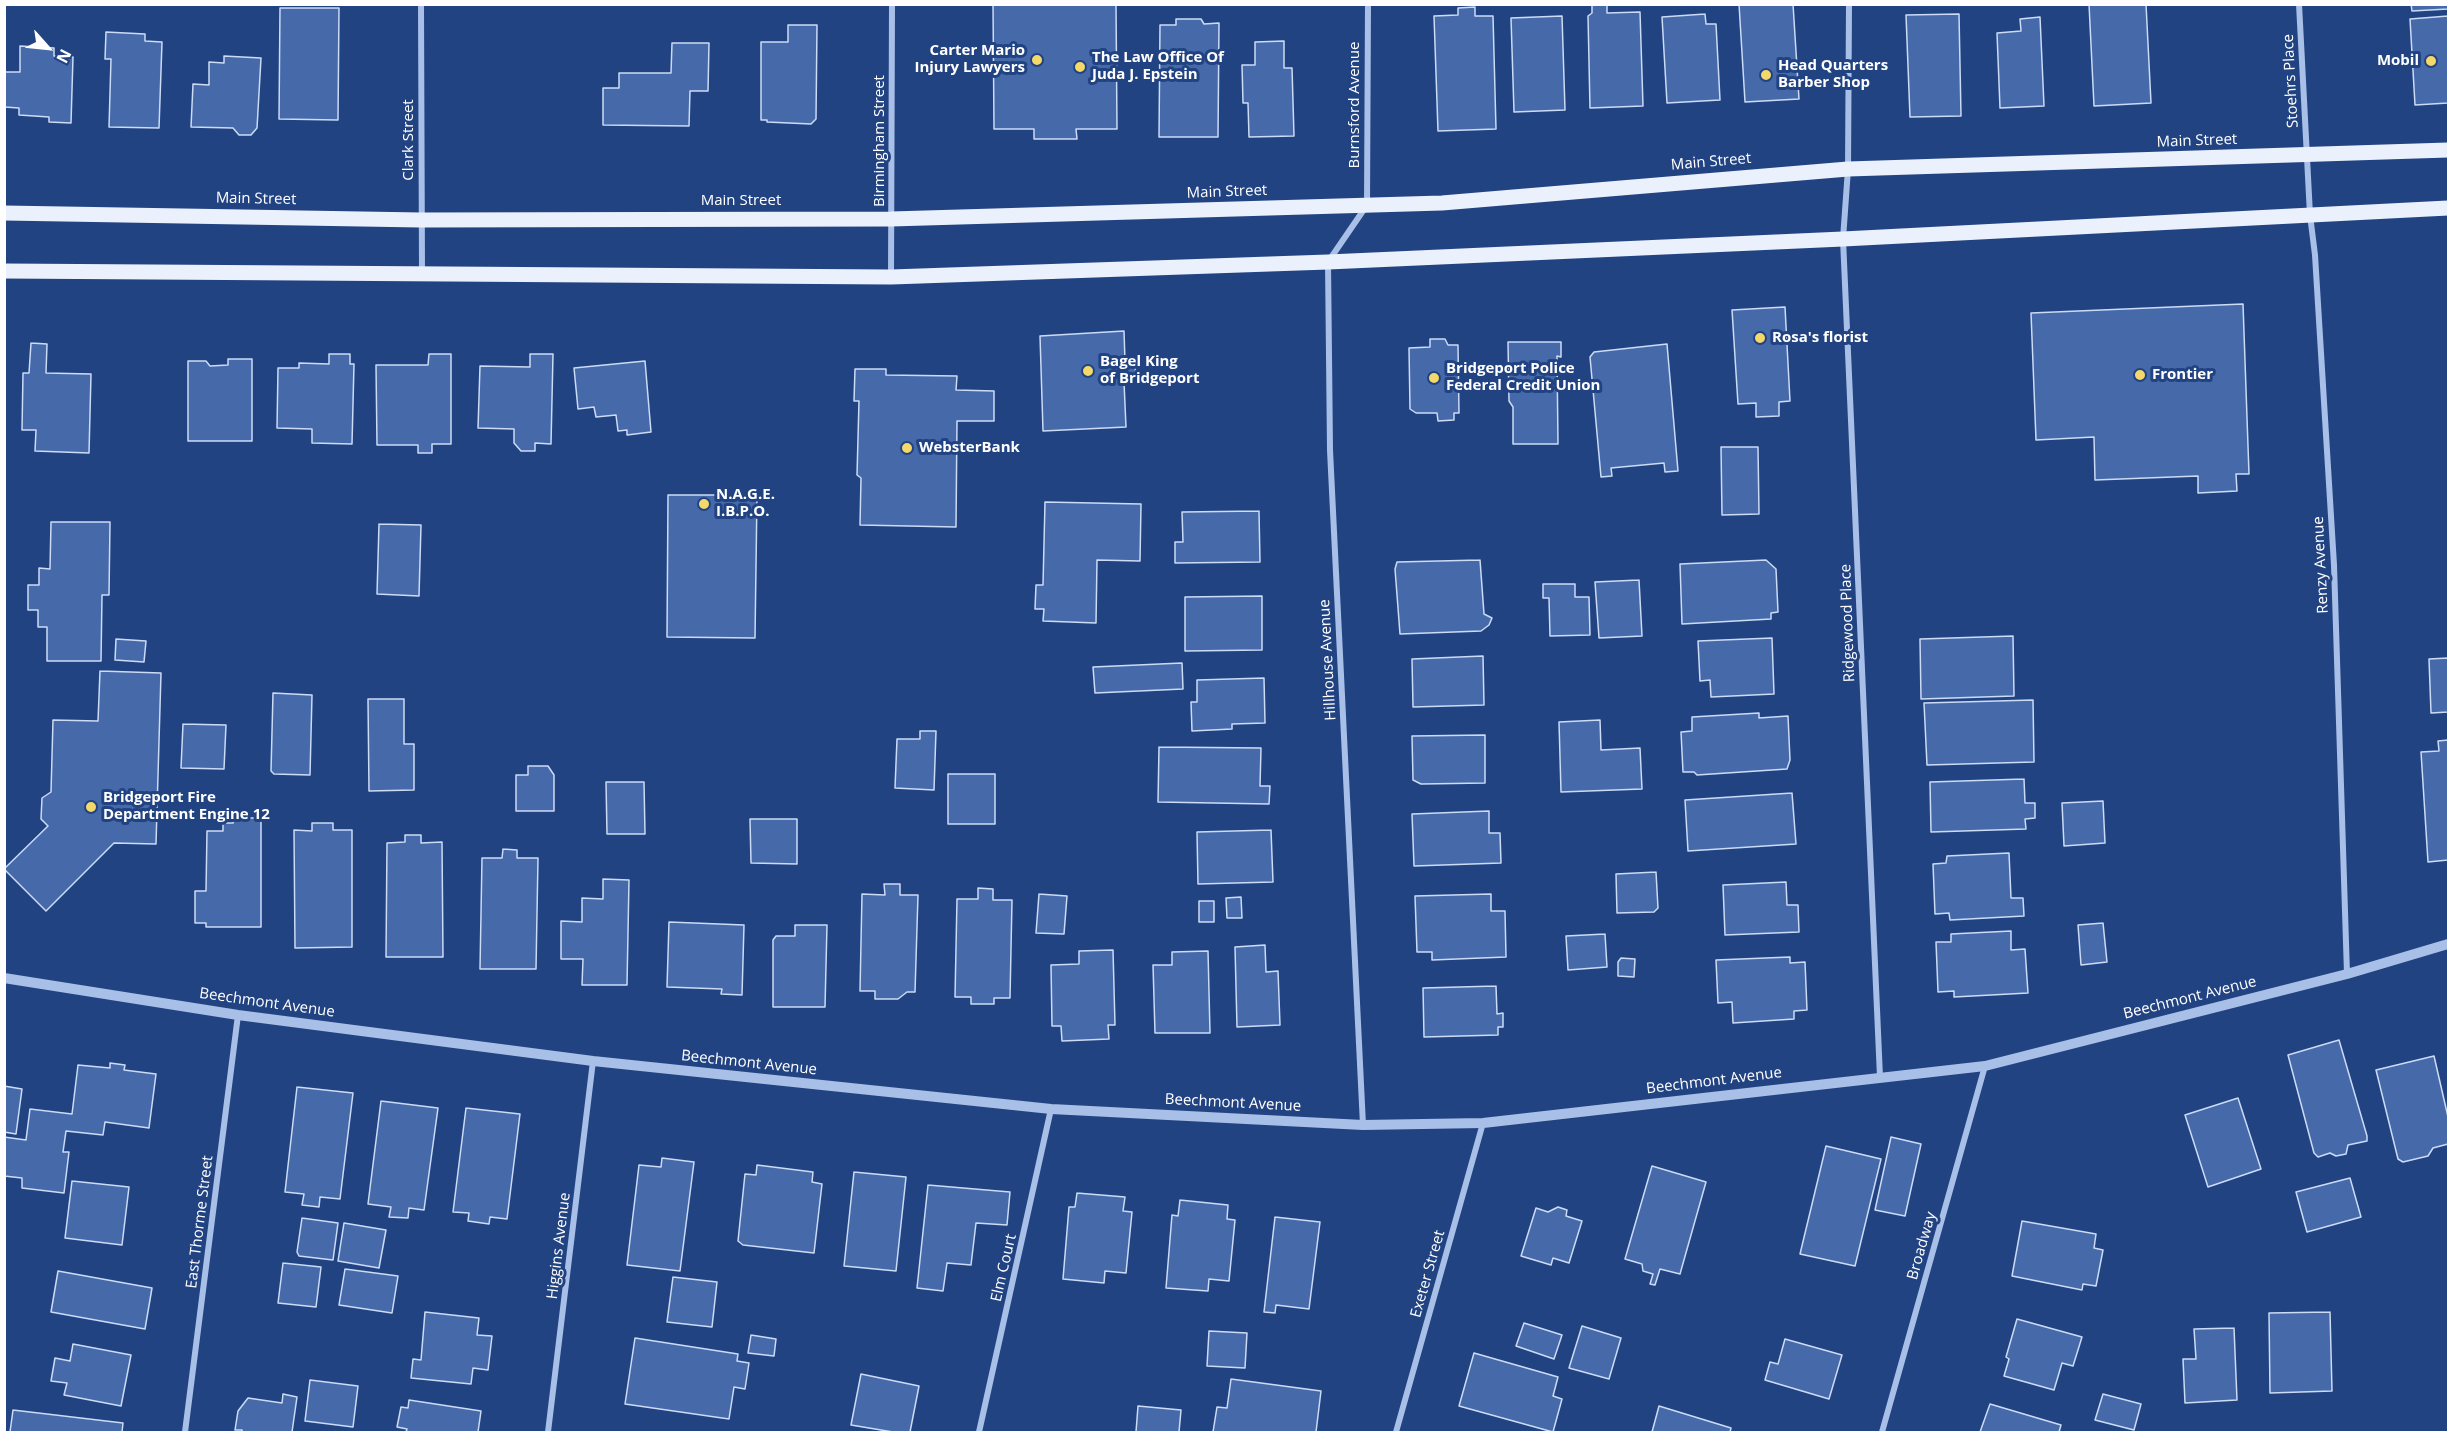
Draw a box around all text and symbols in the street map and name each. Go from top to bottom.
north arrow [18,18,78,78]
street label: Stoehrs Place [2280,34,2302,128]
place label: Carter Mario Injury Lawyers [914,42,1025,77]
street label: Burnsford Avenue [1346,42,1364,168]
text: N [51,45,77,67]
place label: The Law Office Of Juda J. Epstein [1092,49,1224,84]
place label: Mobil [2377,52,2419,70]
marker: Carter Mario Injury Lawyers [1030,53,1044,67]
marker: Mobil [2424,54,2438,68]
place label: Head Quarters Barber Shop [1778,57,1888,92]
marker: The Law Office Of Juda J. Epstein [1073,60,1087,74]
marker: Head Quarters Barber Shop [1759,68,1773,82]
street label: Birmingham Street [871,75,889,207]
street label: Clark Street [400,99,418,181]
street label: Main Street [2156,131,2238,151]
street label: Main Street [1670,150,1752,174]
street label: Main Street [1186,182,1268,202]
street label: Main Street [216,189,296,209]
street label: Main Street [701,192,781,210]
place label: Rosa's florist [1772,329,1868,347]
marker: Rosa's florist [1753,331,1767,345]
place label: Bagel King of Bridgeport [1100,353,1199,388]
place label: Bridgeport Police Federal Credit Union [1446,360,1600,395]
marker: Bagel King of Bridgeport [1081,364,1095,378]
place label: Frontier [2152,366,2213,384]
marker: Frontier [2133,368,2147,382]
marker: Bridgeport Police Federal Credit Union [1427,371,1441,385]
place label: WebsterBank [919,439,1020,457]
marker: WebsterBank [900,441,914,455]
place label: N.A.G.E. I.B.P.O. [716,486,775,521]
marker: N.A.G.E. I.B.P.O. [697,497,711,511]
street label: Renzy Avenue [2309,516,2333,614]
street label: Ridgewood Place [1837,564,1859,682]
street label: Hillhouse Avenue [1316,599,1340,721]
place label: Bridgeport Fire Department Engine 12 [103,789,270,824]
marker: Bridgeport Fire Department Engine 12 [84,800,98,814]
street label: Beechmont Avenue [2122,973,2258,1023]
street label: Beechmont Avenue [198,985,336,1021]
street label: Beechmont Avenue [680,1047,818,1079]
street label: Beechmont Avenue [1645,1064,1783,1098]
street label: Beechmont Avenue [1164,1090,1302,1116]
street label: East Thorme Street [183,1155,217,1289]
street label: Higgins Avenue [544,1192,574,1300]
street label: Broadway [1904,1210,1940,1282]
street label: Exeter Street [1407,1228,1449,1320]
street label: Elm Court [987,1232,1021,1304]

